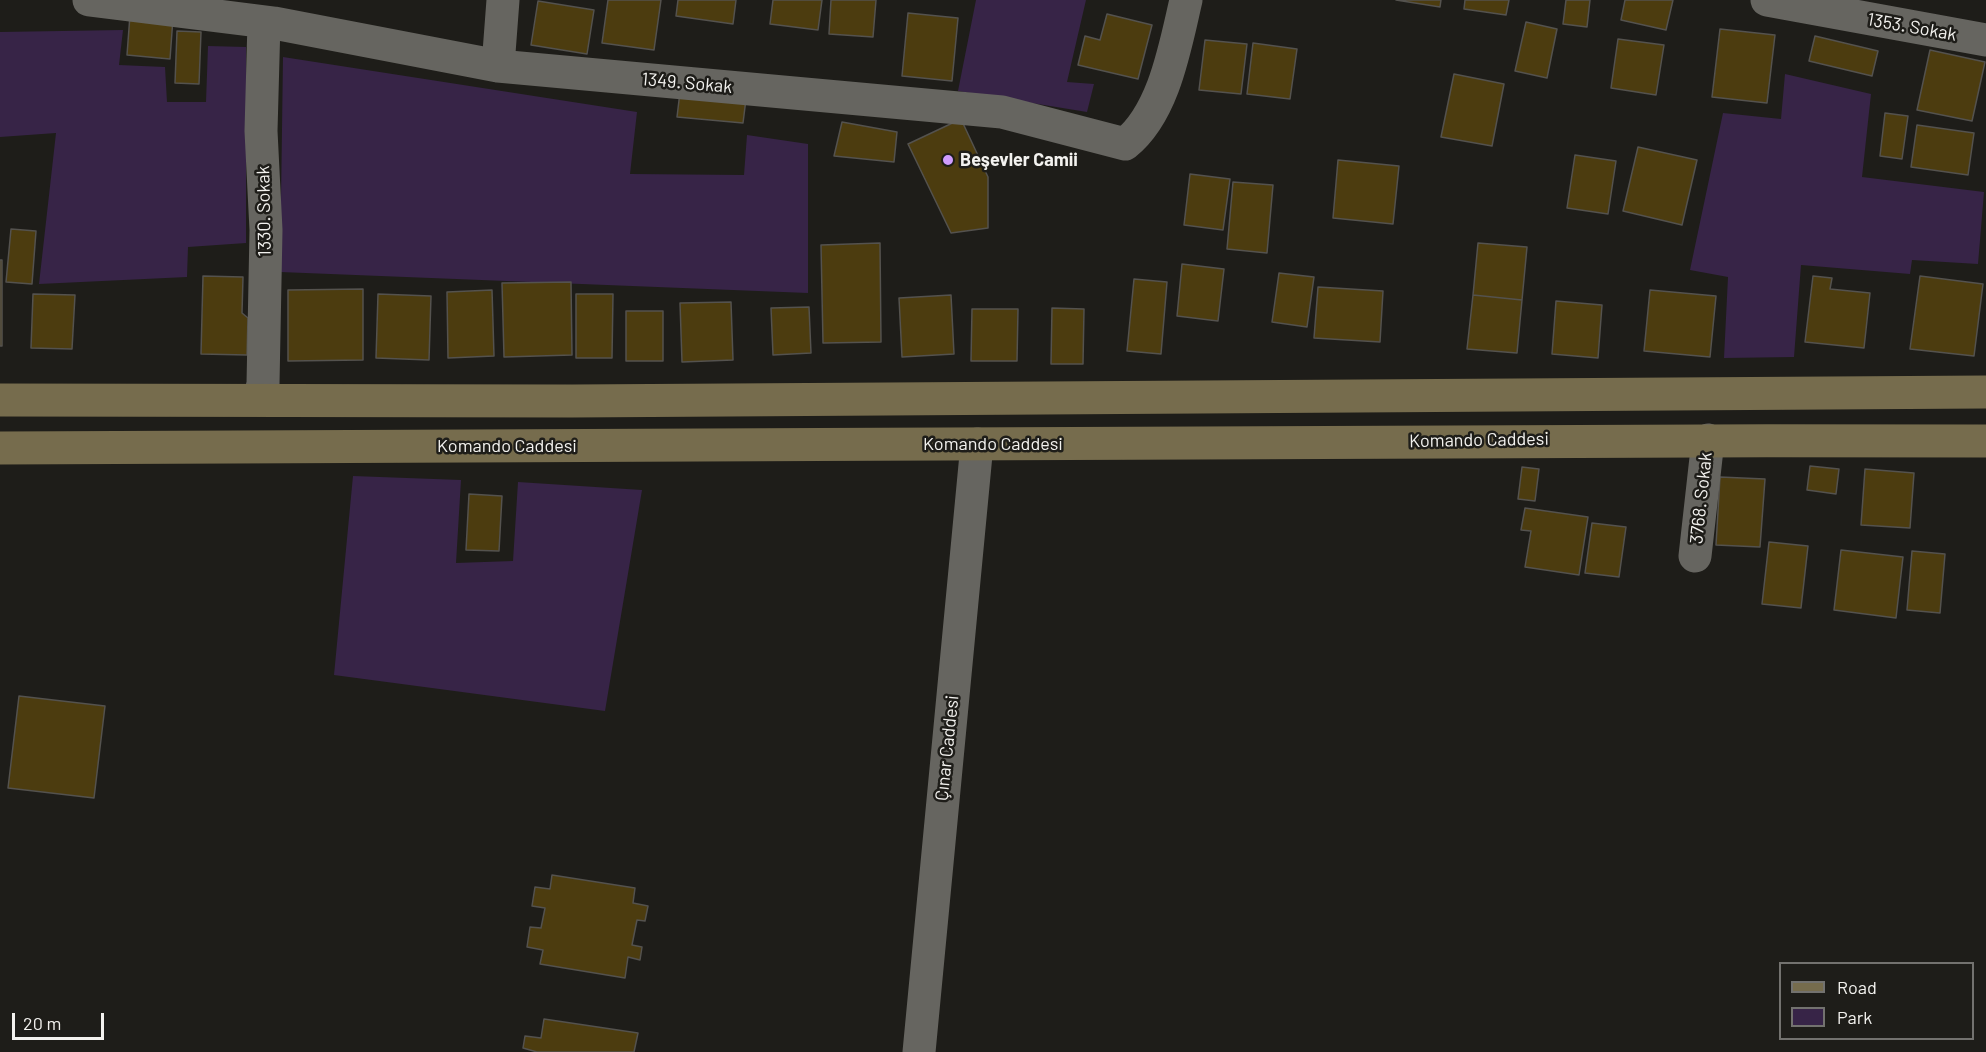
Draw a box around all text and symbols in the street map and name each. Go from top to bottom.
street label: 1353. Sokak [1866,9,1958,45]
street label: 1349. Sokak [641,68,733,98]
place label: Beşevler Camii [960,149,1078,171]
marker: Beşevler Camii [941,153,955,167]
street label: 1330. Sokak [252,165,276,257]
street label: Komando Caddesi [1409,428,1549,452]
street label: Komando Caddesi [923,433,1063,455]
street label: Komando Caddesi [437,435,577,457]
street label: 3768. Sokak [1685,451,1717,545]
street label: Çınar Caddesi [931,694,963,802]
legend [1779,962,1974,1040]
text: Road [1837,976,1877,998]
scale bar [15,1001,106,1039]
text: Park [1837,1006,1872,1028]
text: 20 m [23,1012,61,1034]

